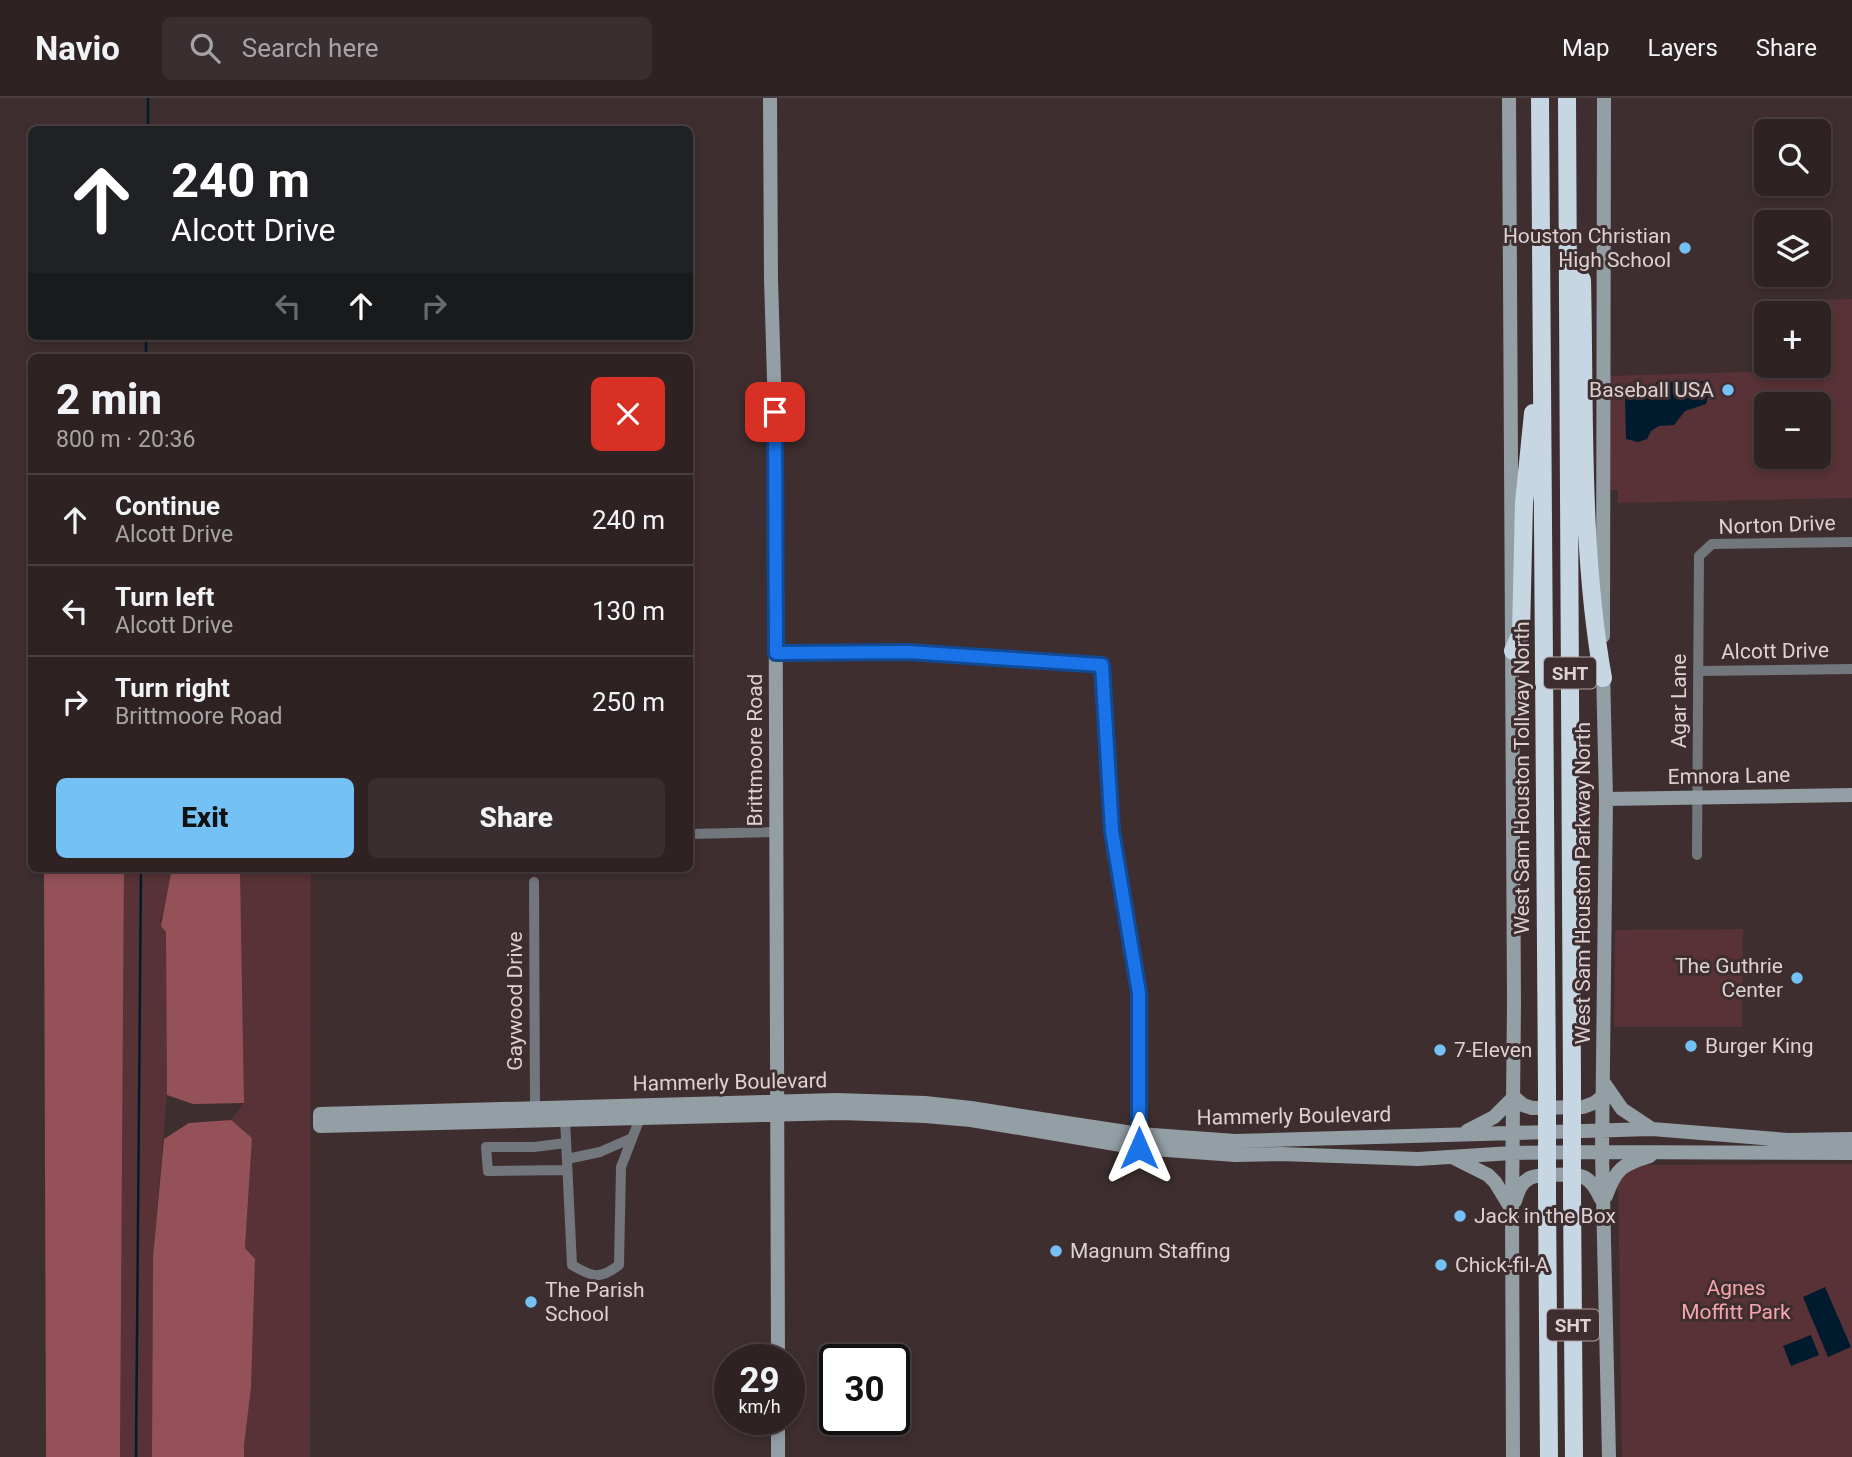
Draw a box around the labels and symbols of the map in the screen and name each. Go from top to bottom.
place label: Houston Christian High School [1503,224,1671,272]
marker: Houston Christian High School [1677,240,1693,256]
place label: Baseball USA [1589,378,1714,402]
pin [745,382,805,442]
marker: Baseball USA [1720,382,1736,398]
street label: Norton Drive [1718,511,1836,539]
street label: West Sam Houston Tollway North [1510,621,1534,935]
street label: Alcott Drive [1721,638,1829,664]
street label: Agar Lane [1667,654,1691,748]
road number: SHT [1544,658,1596,688]
street label: Brittmoore Road [743,674,767,826]
street label: West Sam Houston Parkway North [1571,722,1595,1044]
street label: Emnora Lane [1667,763,1791,789]
street label: Gaywood Drive [503,931,527,1071]
place label: The Guthrie Center [1675,954,1783,1002]
marker: The Guthrie Center [1789,970,1805,986]
place label: Burger King [1705,1034,1814,1058]
place label: 7-Eleven [1454,1038,1532,1062]
marker: Burger King [1683,1038,1699,1054]
marker: 7-Eleven [1432,1042,1448,1058]
street label: Hammerly Boulevard [632,1068,828,1096]
street label: Hammerly Boulevard [1196,1102,1392,1130]
position arrow [1102,1111,1176,1185]
place label: Jack in the Box [1474,1204,1616,1228]
marker: Jack in the Box [1452,1208,1468,1224]
place label: Magnum Staffing [1070,1239,1230,1263]
marker: Magnum Staffing [1048,1243,1064,1259]
place label: Chick-fil-A [1455,1253,1549,1277]
marker: Chick-fil-A [1433,1257,1449,1273]
park label: Agnes Moffitt Park [1681,1276,1791,1324]
place label: The Parish School [545,1278,645,1326]
marker: The Parish School [523,1294,539,1310]
road number: SHT [1547,1310,1599,1340]
speed limit sign: 30 [819,1344,910,1435]

